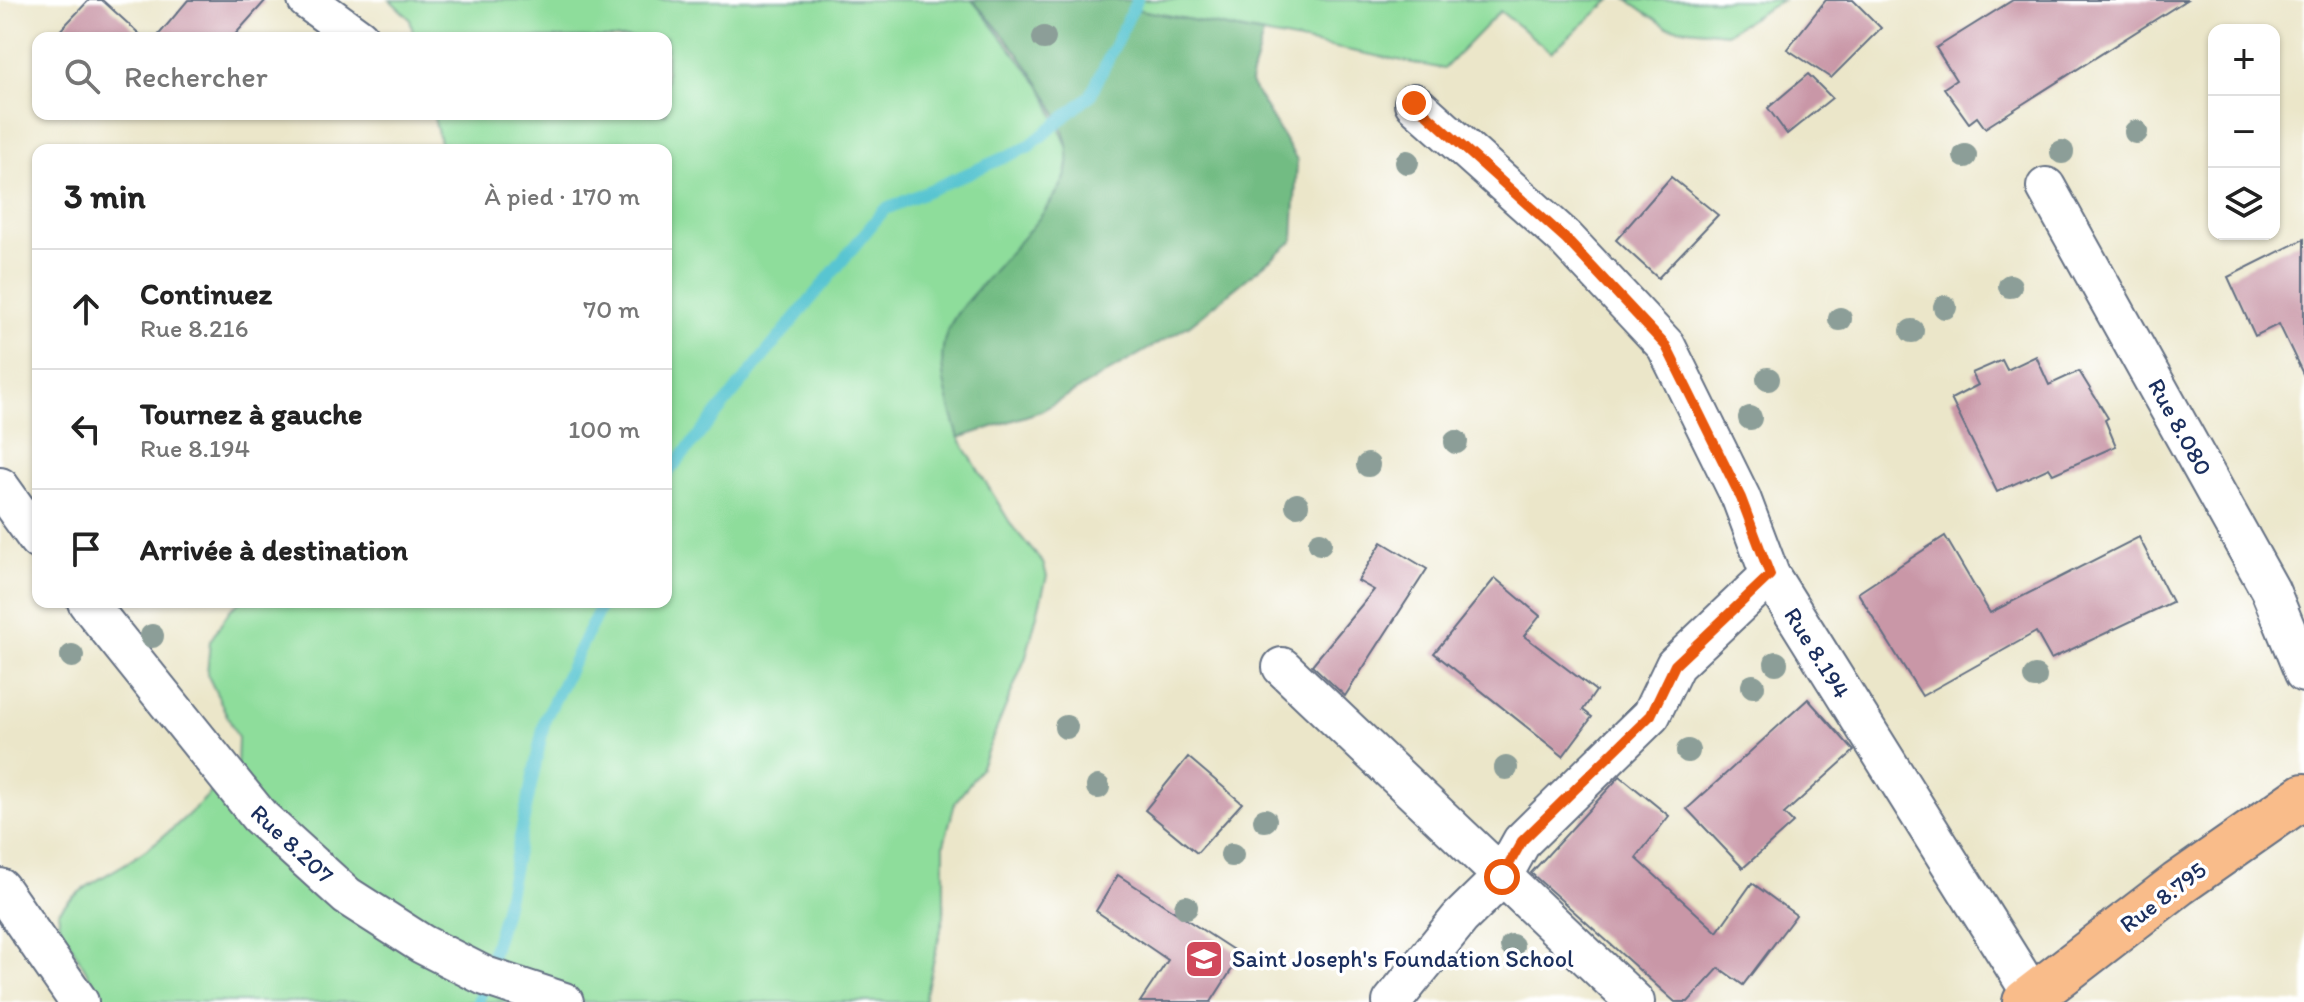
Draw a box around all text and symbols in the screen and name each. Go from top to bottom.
map controls [2208,24,2280,240]
button: + [2208,24,2280,96]
search box [32,32,672,120]
icon: search [60,54,104,98]
text: Rechercher [124,58,268,95]
route end [1396,85,1432,121]
button: − [2208,96,2280,168]
button: layers [2208,168,2280,240]
text: 3 min [64,176,146,217]
text: À pied · 170 m [484,180,640,212]
text: Continuez [140,275,272,312]
icon: ahead [64,287,108,331]
text: 70 m [583,293,640,325]
text: Rue 8.216 [140,312,248,344]
street label: Rue 8.080 [2142,373,2219,480]
text: Tournez à gauche [140,395,362,432]
icon: left [64,407,108,451]
text: 100 m [568,413,640,445]
text: Rue 8.194 [140,432,250,464]
icon: arrive [64,527,108,571]
text: Arrivée à destination [140,531,408,568]
street label: Rue 8.194 [1778,602,1857,704]
street label: Rue 8.207 [245,798,340,889]
street label: Rue 8.795 [2114,855,2212,938]
route start [1484,859,1520,895]
school or university icon: Saint Joseph's Foundation School [1183,938,1225,980]
place label: Saint Joseph's Foundation School [1232,944,1574,973]

